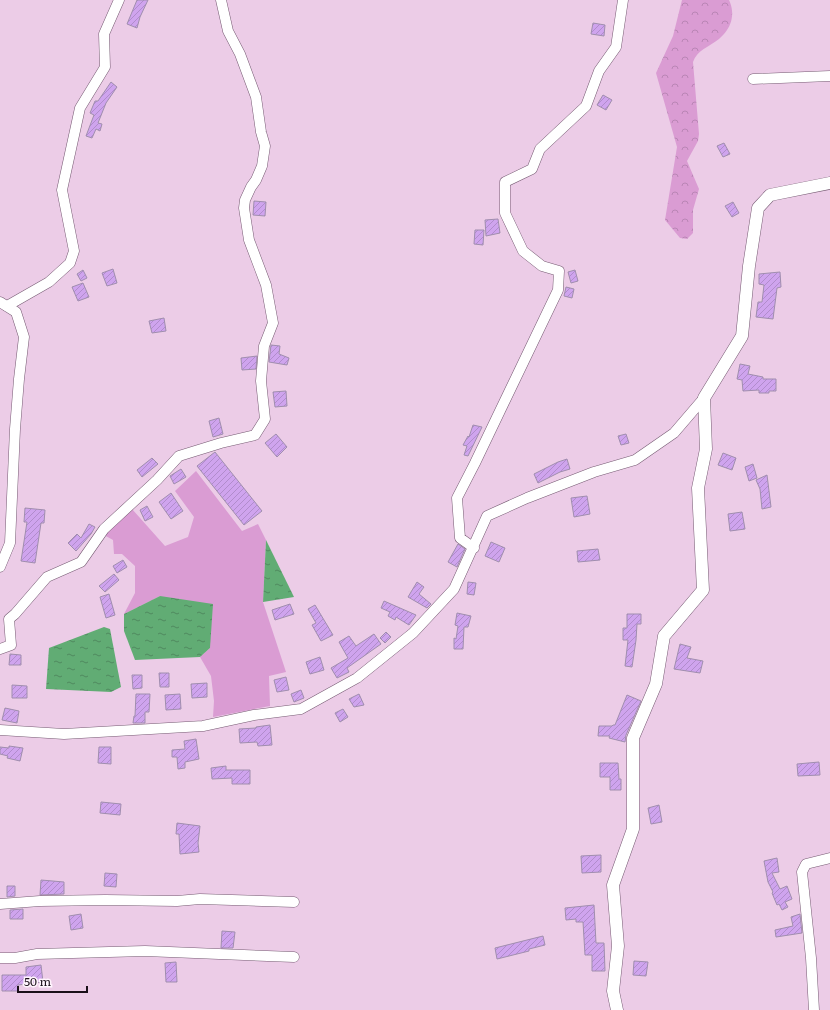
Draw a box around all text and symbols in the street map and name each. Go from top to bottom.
scale bar [18,968,87,994]
text: 50 m [24,972,51,990]

